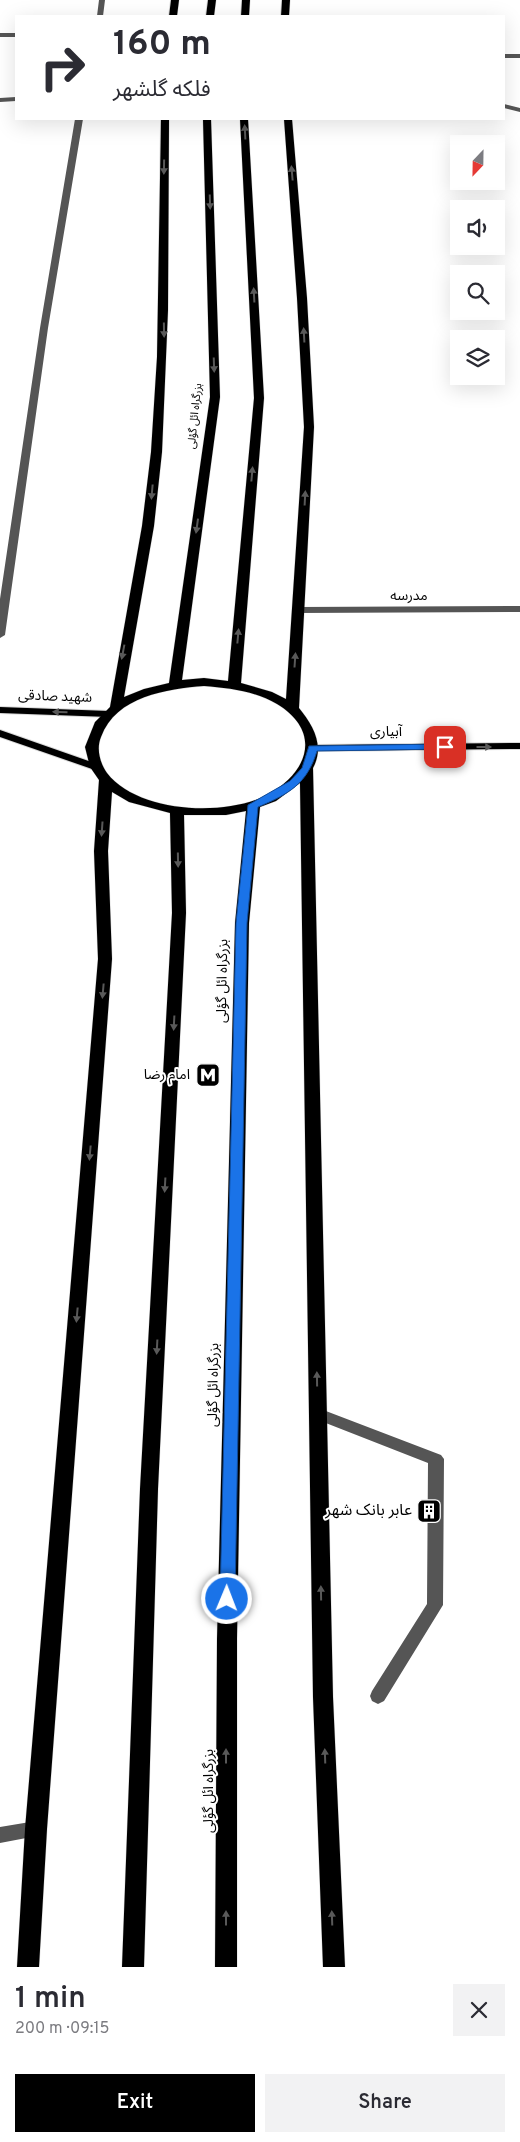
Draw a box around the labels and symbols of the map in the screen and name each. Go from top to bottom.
one-way arrow [241,124,249,140]
north arrow [450,135,505,190]
one-way arrow [160,160,168,176]
one-way arrow [288,165,296,181]
one-way arrow [206,195,214,211]
one-way arrow [249,286,257,302]
one-way arrow [160,322,168,338]
one-way arrow [300,327,308,343]
one-way arrow [211,357,219,373]
street label: بزرگراه ائل گؤلی [185,382,205,450]
one-way arrow [248,466,256,482]
one-way arrow [148,484,156,500]
one-way arrow [301,489,309,505]
one-way arrow [193,518,201,534]
street label: مدرسه [390,588,428,605]
one-way arrow [234,628,242,644]
one-way arrow [119,644,127,660]
one-way arrow [291,652,299,668]
street label: شهید صادقی [18,687,92,707]
one-way arrow [52,708,68,716]
street label: آبیاری [370,724,403,741]
pin [424,726,466,768]
one-way arrow [476,742,492,750]
one-way arrow [98,821,106,837]
one-way arrow [175,853,183,869]
street label: بزرگراه ائل گؤلی [214,939,232,1023]
one-way arrow [98,983,106,999]
one-way arrow [169,1015,177,1031]
metro station icon: امام رضا [195,1062,221,1088]
place label: امام رضا [144,1067,190,1085]
one-way arrow [85,1145,93,1161]
one-way arrow [161,1177,169,1193]
one-way arrow [72,1307,80,1323]
one-way arrow [152,1340,160,1356]
street label: بزرگراه ائل گؤلی [205,1343,223,1427]
one-way arrow [313,1370,321,1386]
building icon: عابر بانک شهر [416,1498,442,1524]
place label: عابر بانک شهر [324,1501,412,1521]
position arrow [200,1572,252,1624]
one-way arrow [317,1585,325,1601]
one-way arrow [222,1748,230,1764]
one-way arrow [321,1748,329,1764]
street label: بزرگراه ائل گؤلی [201,1749,218,1833]
one-way arrow [222,1910,230,1926]
one-way arrow [327,1910,335,1926]

